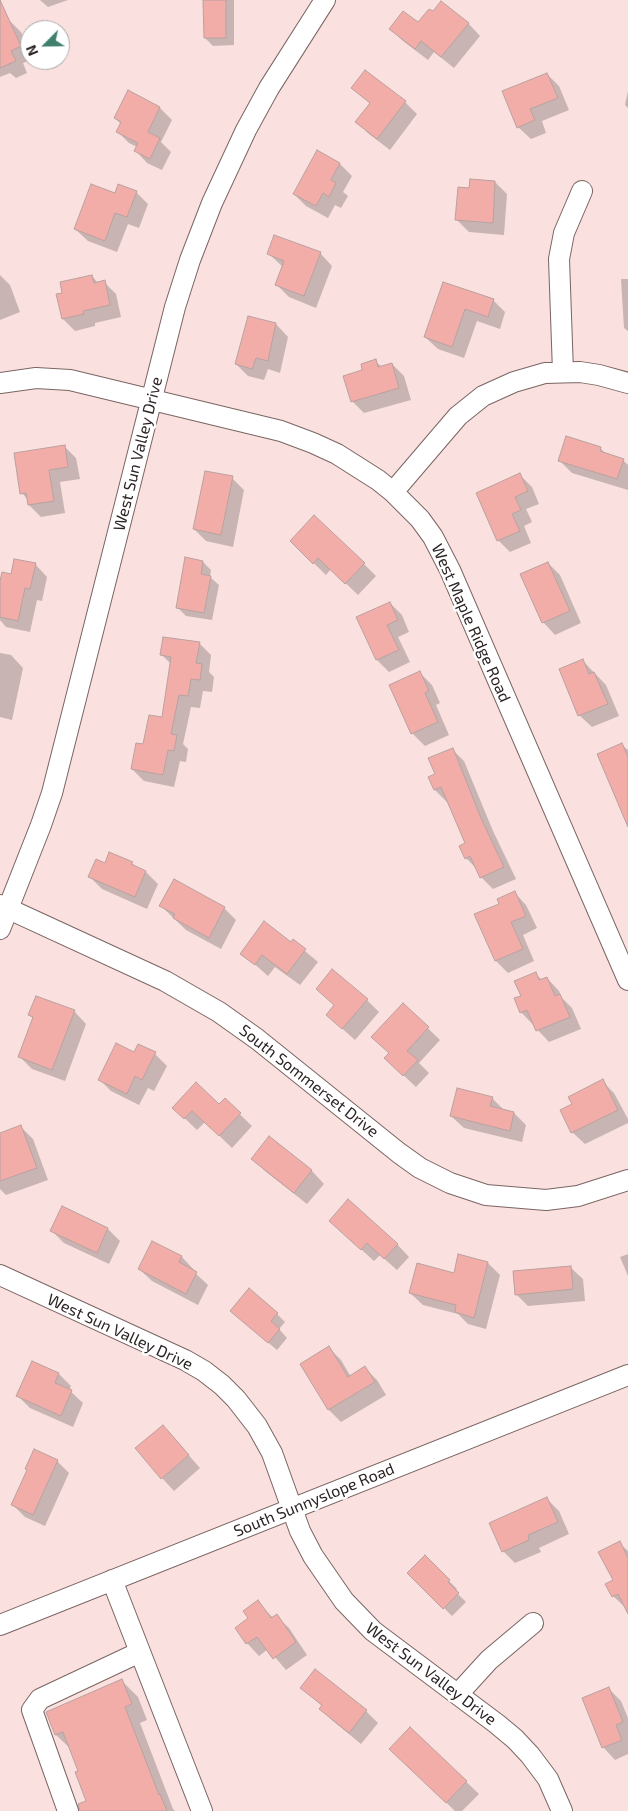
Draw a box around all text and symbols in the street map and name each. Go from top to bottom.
north arrow [20,20,70,70]
text: N [22,43,41,59]
street label: West Sun Valley Drive [110,375,166,533]
street label: West Maple Ridge Road [427,541,515,705]
street label: South Sommerset Drive [235,1021,383,1141]
street label: West Sun Valley Drive [44,1290,196,1374]
street label: South Sunnyslope Road [231,1459,397,1541]
street label: West Sun Valley Drive [362,1619,500,1729]

